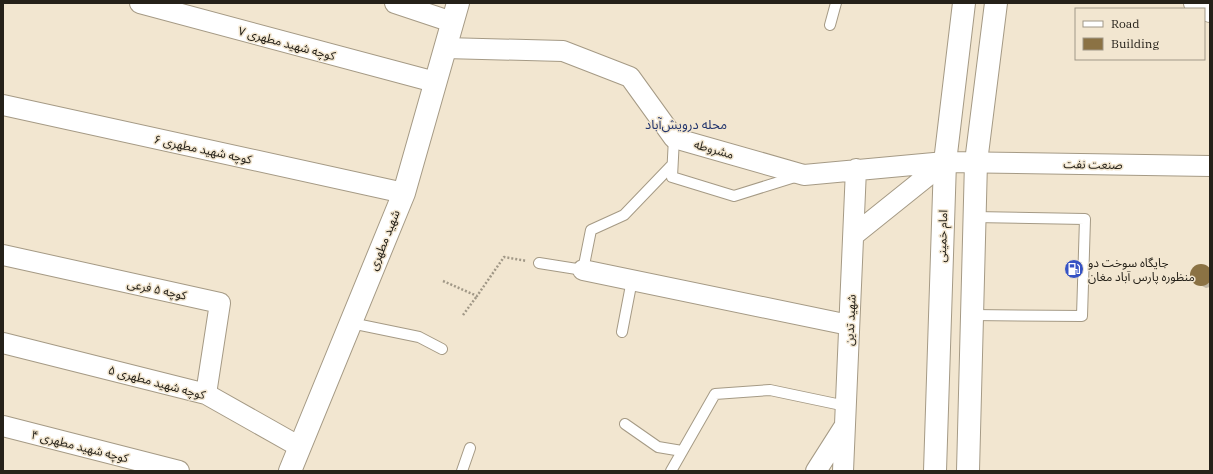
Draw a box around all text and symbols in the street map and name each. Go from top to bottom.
legend [1075,8,1205,60]
text: Road [1111,16,1140,31]
street label: کوچه شهید مطهری ۷ [237,23,338,64]
text: Building [1111,36,1159,51]
district label: محله درویش‌آباد [645,116,727,133]
street label: کوچه شهید مطهری ۶ [152,131,254,168]
street label: مشروطه [692,136,736,162]
street label: صنعت نفت [1063,156,1123,172]
street label: شهید مطهری [365,208,403,272]
street label: امام خمینی [934,209,952,263]
place label: جایگاه سوخت دو منظوره پارس آباد مغان [1088,255,1195,285]
fuel station icon: جایگاه سوخت دو منظوره پارس آباد مغان [1063,258,1085,280]
street label: کوچه ۵ فرعی [126,275,189,304]
street label: شهید تدین [841,294,859,346]
street label: کوچه شهید مطهری ۵ [107,362,208,403]
street label: کوچه شهید مطهری ۴ [29,427,131,467]

